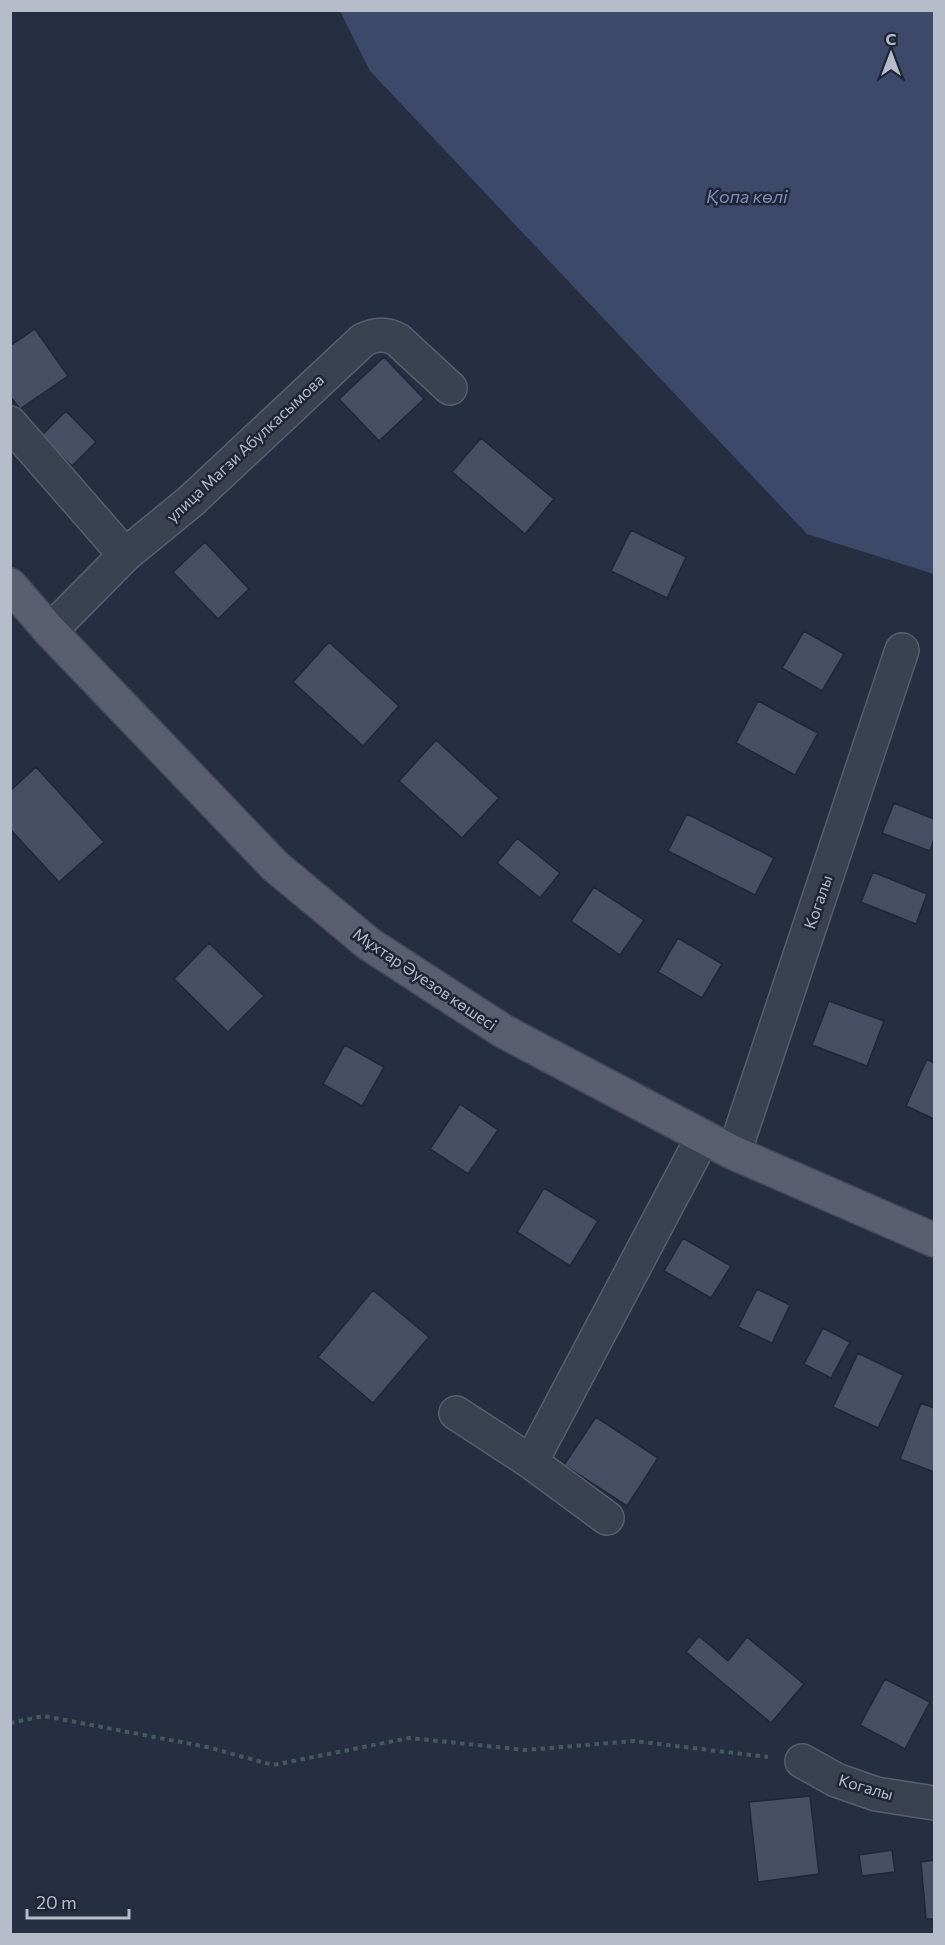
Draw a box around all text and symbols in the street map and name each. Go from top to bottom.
north arrow [861,24,921,84]
text: С [886,29,897,48]
water label: Қопа көлі [706,185,789,207]
street label: улица Магзи Абулкасымова [162,370,327,526]
street label: Когалы [799,872,836,931]
street label: Мұхтар Әуезов көшесі [350,923,501,1034]
street label: Когалы [837,1770,896,1803]
scale bar [27,1882,129,1920]
text: 20 m [36,1891,77,1913]

